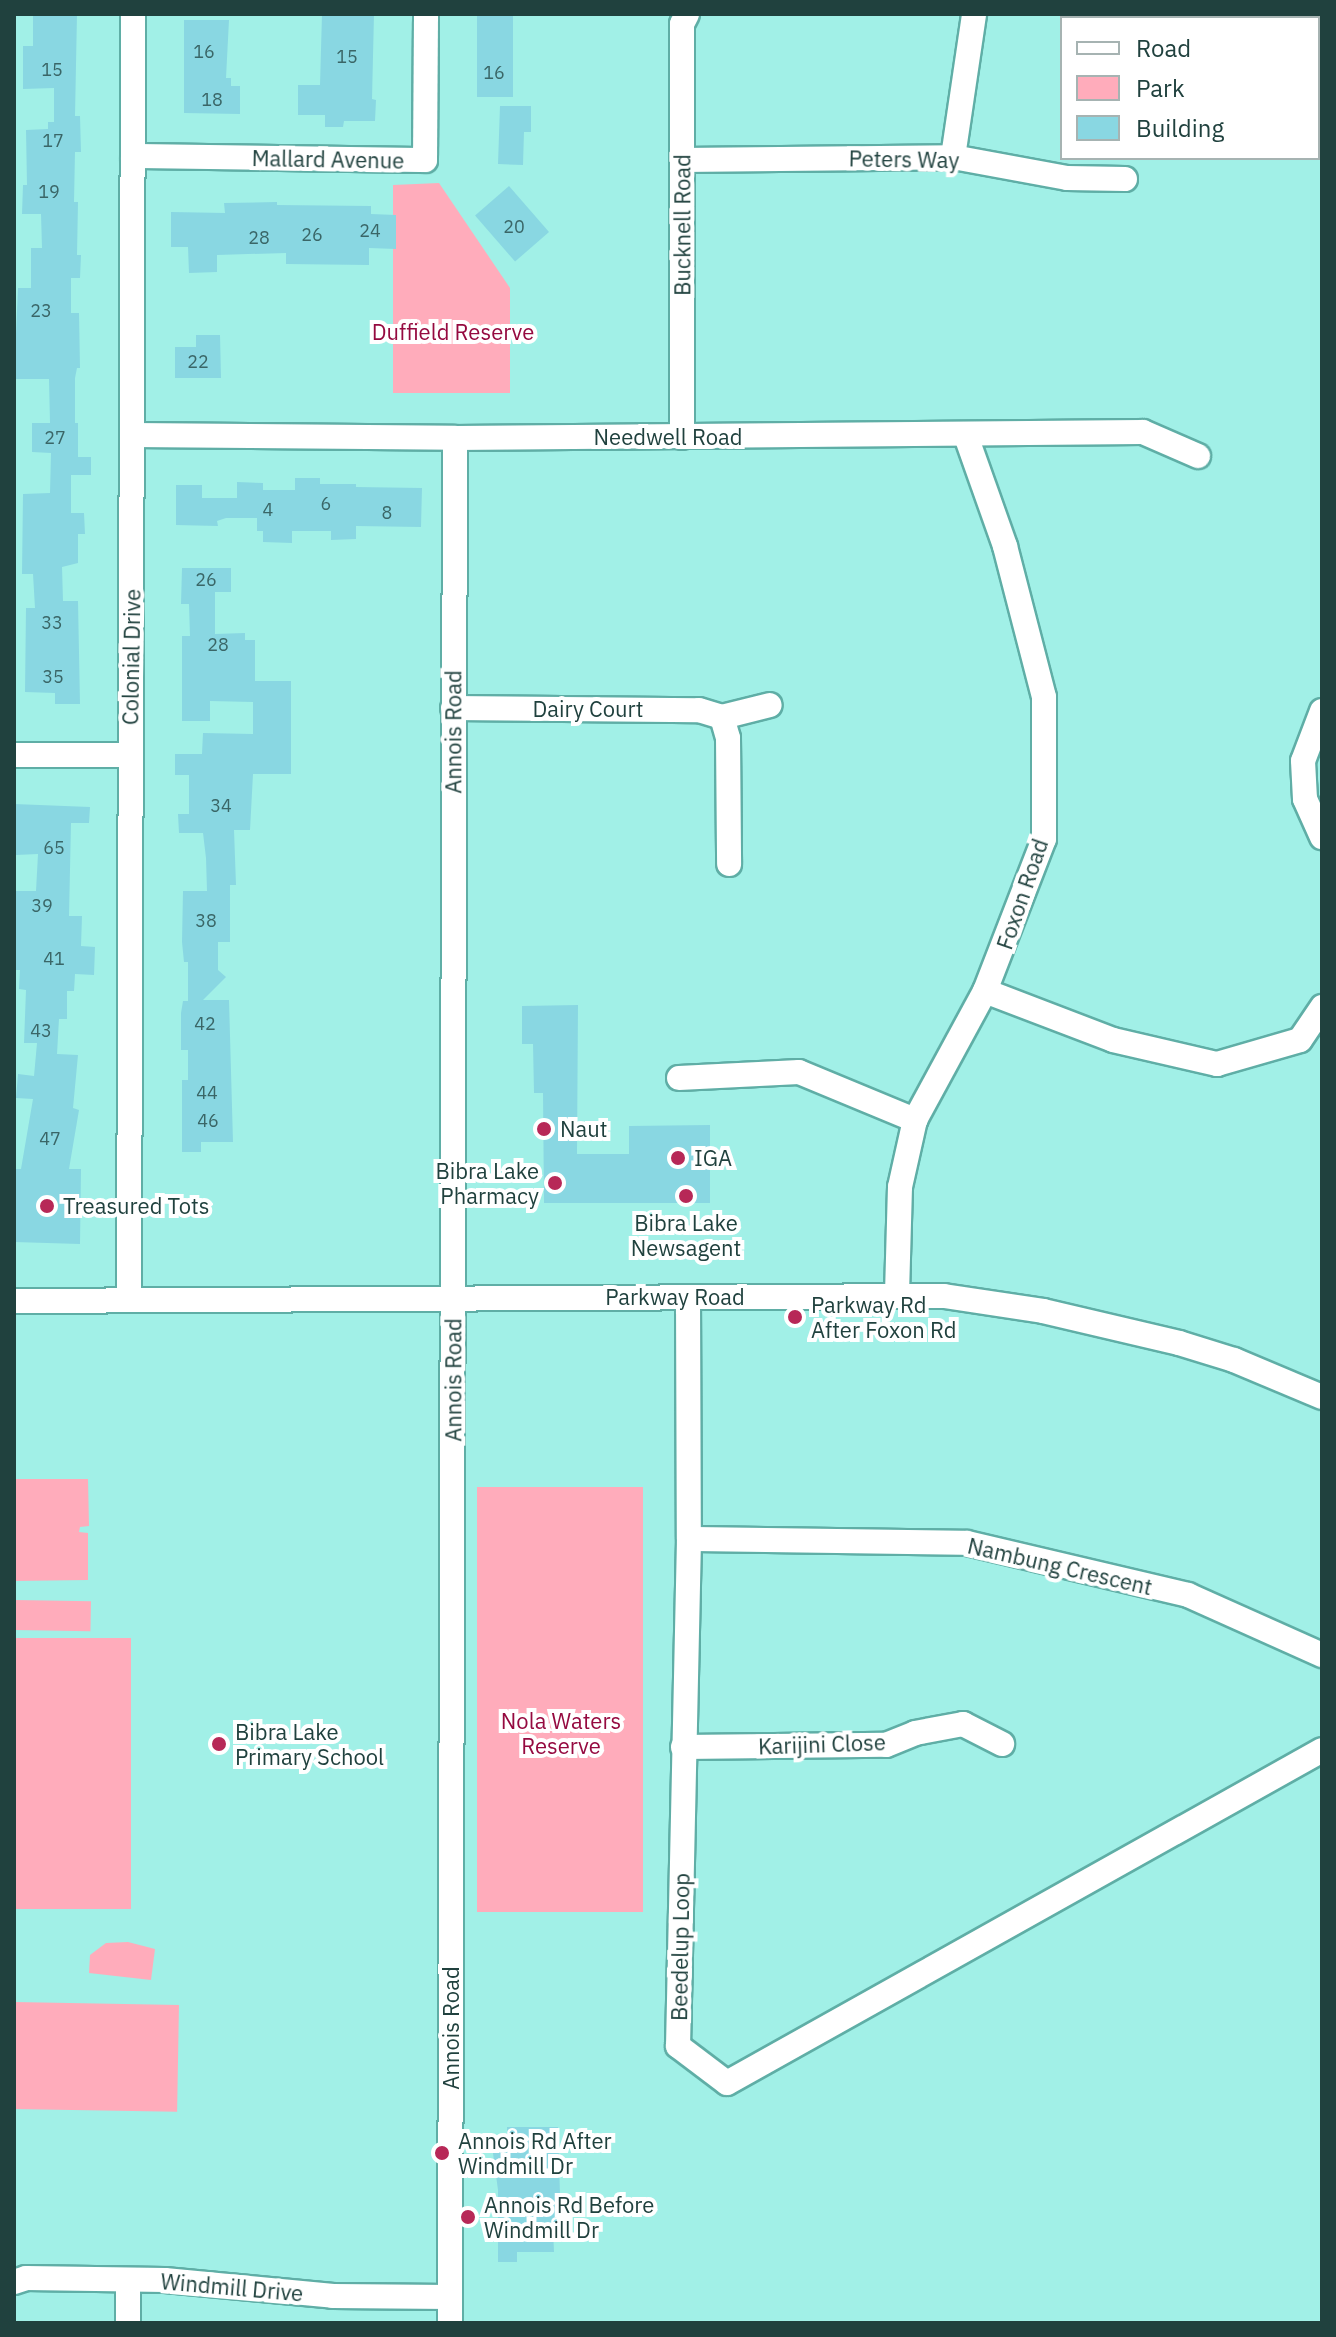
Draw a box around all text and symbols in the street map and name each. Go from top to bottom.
legend [1060,16,1320,160]
text: Road [1136,32,1191,64]
house number: 16 [193,41,215,63]
house number: 15 [336,46,358,68]
house number: 15 [41,59,63,81]
house number: 16 [483,62,505,84]
text: Park [1136,72,1185,104]
house number: 18 [201,89,223,111]
text: Building [1136,112,1224,144]
house number: 17 [42,130,64,152]
street label: Mallard Avenue [251,144,405,174]
street label: Peters Way [848,145,960,173]
street label: Bucknell Road [669,154,695,296]
house number: 19 [38,181,60,203]
house number: 20 [503,216,525,238]
house number: 24 [359,220,381,242]
house number: 26 [301,224,323,246]
house number: 28 [248,227,270,249]
house number: 23 [30,300,52,322]
park label: Duffield Reserve [372,319,534,345]
house number: 22 [187,351,209,373]
street label: Needwell Road [594,424,742,450]
house number: 27 [44,427,66,449]
house number: 6 [321,493,331,515]
house number: 4 [263,499,273,521]
house number: 8 [382,502,392,524]
house number: 26 [195,569,217,591]
street label: Colonial Drive [117,589,145,725]
house number: 33 [41,612,63,634]
house number: 28 [207,634,229,656]
house number: 35 [42,666,64,688]
street label: Annois Road [440,670,466,794]
street label: Dairy Court [533,696,643,722]
house number: 34 [210,795,232,817]
street label: Foxon Road [991,835,1053,953]
house number: 65 [43,837,65,859]
house number: 39 [31,895,53,917]
house number: 38 [195,910,217,932]
house number: 41 [43,948,65,970]
house number: 42 [194,1013,216,1035]
house number: 43 [30,1020,52,1042]
house number: 44 [196,1082,218,1104]
house number: 46 [197,1110,219,1132]
place label: Naut [560,1116,608,1142]
marker: Naut [535,1120,553,1138]
house number: 47 [39,1128,61,1150]
place label: IGA [694,1145,732,1171]
marker: IGA [669,1149,687,1167]
place label: Bibra Lake Pharmacy [435,1157,539,1208]
marker: Bibra Lake Pharmacy [546,1174,564,1192]
marker: Bibra Lake Newsagent [677,1187,695,1205]
place label: Treasured Tots [63,1193,209,1219]
marker: Treasured Tots [38,1197,56,1215]
place label: Bibra Lake Newsagent [631,1209,741,1260]
street label: Parkway Road [605,1284,745,1310]
place label: Parkway Rd After Foxon Rd [811,1291,956,1342]
marker: Parkway Rd After Foxon Rd [786,1308,804,1326]
street label: Annois Road [440,1318,466,1442]
street label: Nambung Crescent [965,1532,1155,1600]
park label: Nola Waters Reserve [501,1707,621,1758]
place label: Bibra Lake Primary School [235,1718,384,1770]
street label: Karijini Close [758,1729,886,1759]
marker: Bibra Lake Primary School [210,1735,228,1753]
street label: Beedelup Loop [666,1873,694,2021]
street label: Annois Road [438,1966,464,2090]
place label: Annois Rd After Windmill Dr [458,2127,612,2178]
marker: Annois Rd After Windmill Dr [433,2144,451,2162]
place label: Annois Rd Before Windmill Dr [484,2191,654,2242]
marker: Annois Rd Before Windmill Dr [459,2208,477,2226]
street label: Windmill Drive [160,2268,304,2306]

